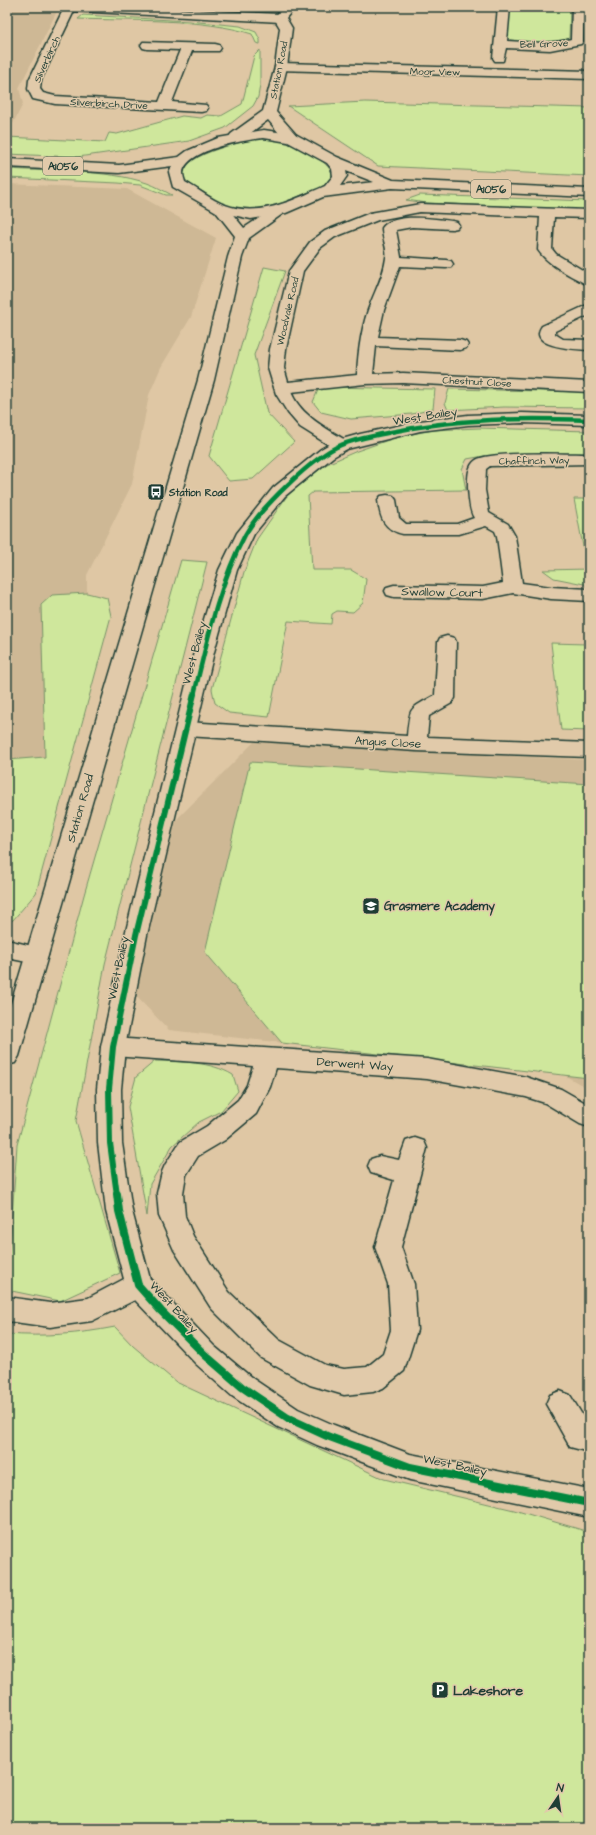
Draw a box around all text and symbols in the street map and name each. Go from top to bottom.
street label: Silverbirch [30,34,63,85]
street label: Bell Grove [520,36,569,52]
street label: Station Road [267,40,291,100]
street label: Moor View [410,65,460,79]
street label: Silverbirch Drive [70,95,149,113]
road number: A1056 [43,157,83,175]
road number: A1056 [471,180,511,198]
street label: Woodvale Road [273,276,303,347]
street label: Chestnut Close [442,373,513,391]
street label: West Bailey [392,403,459,431]
street label: Chaffinch Way [499,453,570,470]
bus stop icon: Station Road [146,482,166,502]
place label: Station Road [168,486,229,500]
street label: Swallow Court [401,583,483,602]
street label: West Bailey [178,619,212,687]
street label: Angus Close [354,732,422,754]
street label: Station Road [63,772,98,844]
school or university icon: Grasmere Academy [361,896,381,916]
place label: Grasmere Academy [384,898,495,916]
street label: West Bailey [103,934,135,1002]
street label: Derwent Way [316,1053,394,1077]
street label: West Bailey [145,1278,202,1338]
street label: West Bailey [421,1450,489,1482]
parking icon: Lakeshore [430,1680,450,1700]
place label: Lakeshore [453,1681,524,1701]
north arrow [538,1777,578,1817]
text: N [555,1780,565,1796]

